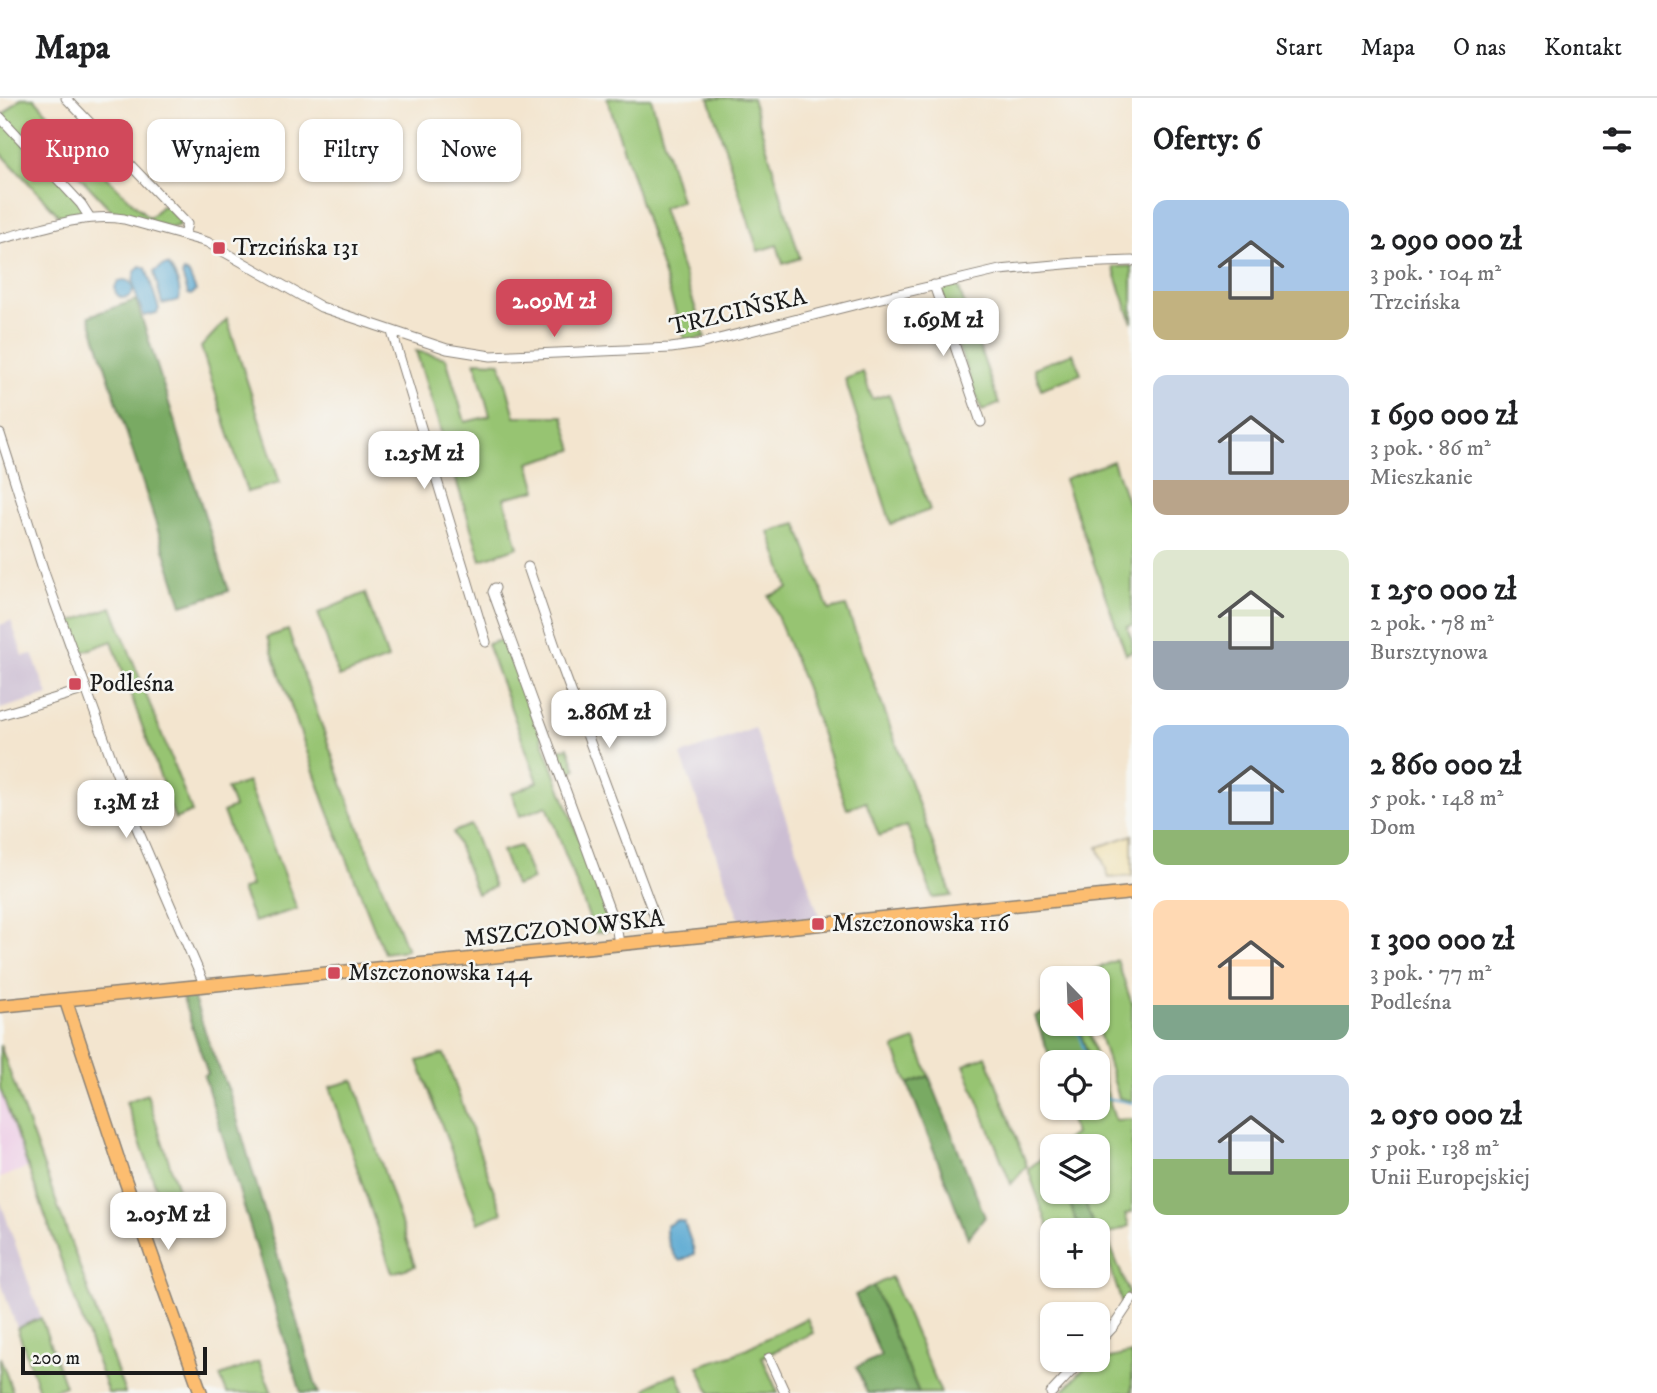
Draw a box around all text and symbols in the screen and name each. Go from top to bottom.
text: Mapa [35,28,110,69]
text: Start [1276,33,1323,63]
text: Mapa [1361,33,1415,63]
text: O nas [1453,33,1506,63]
text: Kontakt [1544,33,1622,63]
chip: Kupno [21,119,133,182]
chip: Wynajem [147,119,285,182]
chip: Filtry [299,119,403,182]
chip: Nowe [417,119,521,182]
icon: filters [1598,121,1636,159]
text: Oferty: 6 [1153,122,1261,159]
text: 2 090 000 zł [1370,222,1522,259]
icon: home [1209,228,1293,312]
place label: Trzcińska 131 [233,233,359,263]
marker: Trzcińska 131 [211,240,227,256]
text: 3 pok. · 104 m² [1370,259,1501,288]
pin: 2.09M zł [482,280,626,339]
street label: TRZCIŃSKA [666,281,810,342]
text: 2.09M zł [512,287,596,316]
text: Trzcińska [1370,288,1460,317]
pin: 1.69M zł [871,299,1015,358]
text: 1.69M zł [903,306,983,335]
text: 1 690 000 zł [1370,397,1517,434]
icon: home [1209,403,1293,487]
pin: 1.25M zł [352,432,496,491]
text: 3 pok. · 86 m² [1370,434,1491,463]
text: 1.25M zł [384,439,464,468]
text: Mieszkanie [1370,463,1473,492]
text: 1 250 000 zł [1370,572,1516,609]
icon: home [1209,578,1293,662]
text: 2 pok. · 78 m² [1370,609,1494,638]
text: Bursztynowa [1370,638,1488,667]
place label: Podleśna [89,669,175,699]
marker: Podleśna [67,676,83,692]
pin: 2.86M zł [537,690,681,750]
text: 2.86M zł [567,698,651,727]
text: 2 860 000 zł [1370,747,1521,784]
icon: home [1209,753,1293,837]
pin: 1.3M zł [61,780,191,840]
text: 5 pok. · 148 m² [1370,784,1503,813]
text: 1.3M zł [93,788,159,817]
text: Dom [1370,813,1416,842]
street label: MSZCZONOWSKA [463,904,666,954]
place label: Mszczonowska 116 [832,909,1011,939]
marker: Mszczonowska 116 [810,916,826,932]
text: 1 300 000 zł [1370,922,1514,959]
icon: home [1209,928,1293,1012]
place label: Mszczonowska 144 [348,958,533,988]
text: 3 pok. · 77 m² [1370,959,1492,988]
marker: Mszczonowska 144 [326,965,342,981]
north arrow [1040,966,1110,1036]
map controls [1040,966,1110,1372]
text: Podleśna [1370,988,1451,1017]
button: locate [1040,1050,1110,1120]
text: 2 050 000 zł [1370,1097,1522,1134]
icon: home [1209,1103,1293,1187]
button: layers [1040,1134,1110,1204]
text: 5 pok. · 138 m² [1370,1134,1499,1163]
text: Unii Europejskiej [1370,1163,1530,1192]
pin: 2.05M zł [96,1192,240,1252]
text: 2.05M zł [126,1200,210,1229]
button: + [1040,1218,1110,1288]
button: − [1040,1302,1110,1372]
scale bar [21,1344,206,1376]
text: 200 m [32,1347,80,1370]

